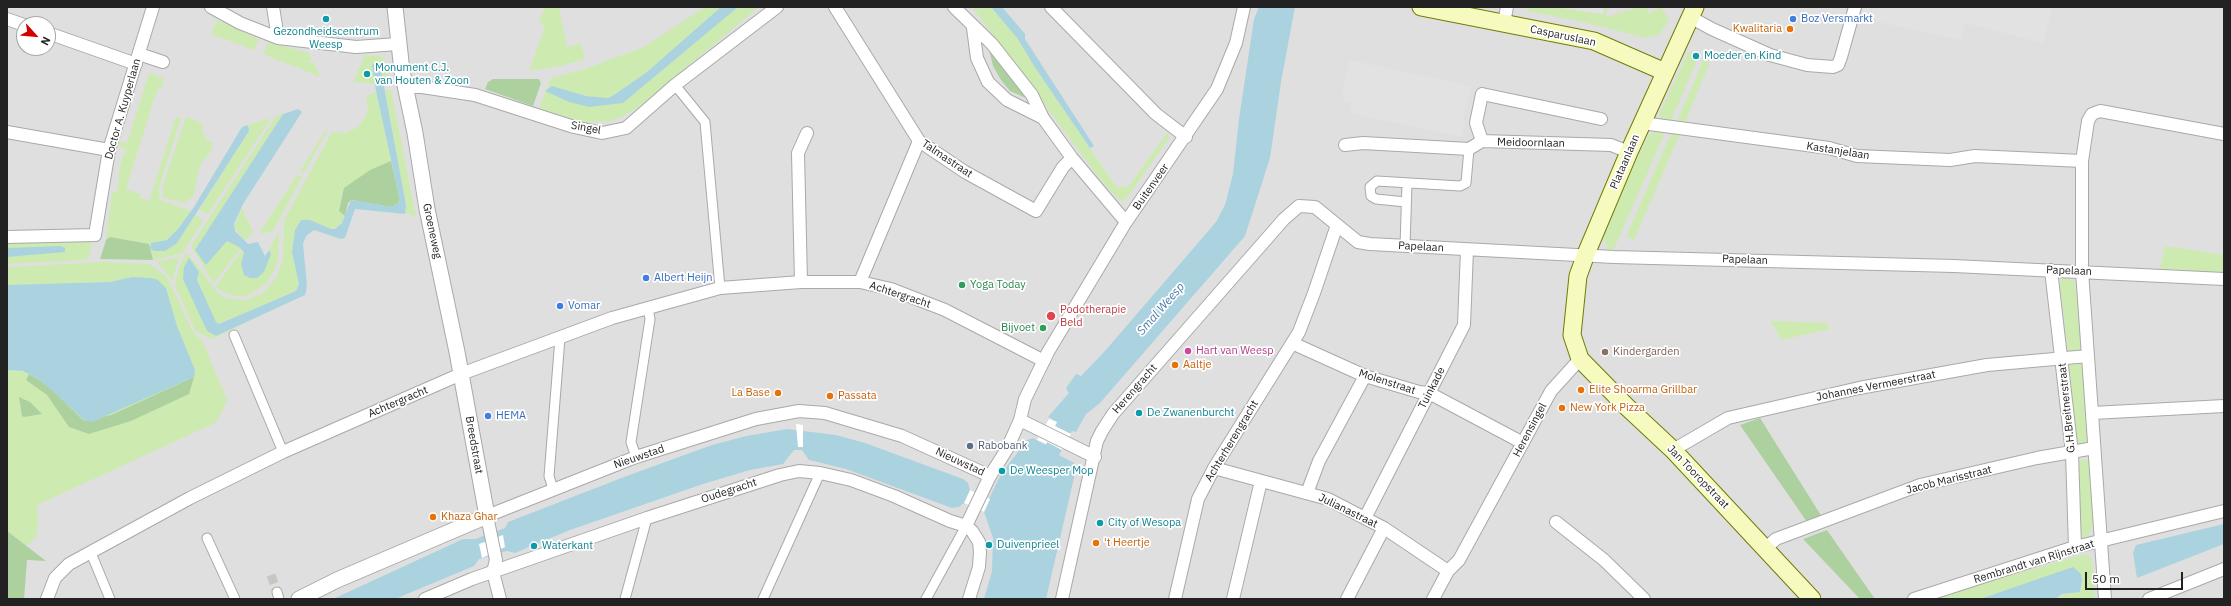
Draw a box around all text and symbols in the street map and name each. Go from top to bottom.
place label: Boz Versmarkt [1801,12,1873,26]
marker: Gezondheidscentrum Weesp [321,14,331,24]
marker: Boz Versmarkt [1788,14,1798,24]
north arrow [16,16,56,56]
place label: Kwalitaria [1733,22,1782,36]
street label: Casparuslaan [1529,23,1597,49]
marker: Kwalitaria [1785,24,1795,34]
place label: Gezondheidscentrum Weesp [273,25,379,51]
text: N [38,34,54,48]
place label: Moeder en Kind [1704,49,1781,63]
marker: Moeder en Kind [1691,51,1701,61]
street label: Doctor A. Kuyperlaan [102,57,144,161]
place label: Monument C.J. van Houten & Zoon [375,61,469,87]
marker: Monument C.J. van Houten & Zoon [362,69,372,79]
street label: Singel [570,119,602,137]
street label: Plataanlaan [1608,133,1642,191]
street label: Meidoornlaan [1497,136,1565,150]
street label: Talmastraat [919,137,975,181]
street label: Kastanjelaan [1805,139,1871,163]
street label: Buitenveer [1130,161,1172,213]
street label: Groeneweg [420,202,444,260]
street label: Papelaan [1398,239,1444,255]
street label: Papelaan [1722,253,1768,267]
street label: Papelaan [2046,264,2092,278]
place label: Albert Heijn [654,271,713,285]
marker: Albert Heijn [641,273,651,283]
place label: Yoga Today [970,278,1026,292]
street label: Achtergracht [868,279,932,311]
marker: Yoga Today [957,280,967,290]
water label: Smal Weesp [1134,280,1188,338]
place label: Vomar [568,299,600,313]
marker: Vomar [555,301,565,311]
place label: Podotherapie Beld [1060,303,1126,329]
marker: Podotherapie Beld [1045,310,1057,322]
place label: Bijvoet [1001,321,1035,335]
marker: Bijvoet [1038,323,1048,333]
place label: Hart van Weesp [1196,344,1274,358]
place label: Kindergarden [1613,345,1679,359]
marker: Hart van Weesp [1183,346,1193,356]
marker: Kindergarden [1600,347,1610,357]
place label: Aaltje [1183,358,1212,372]
marker: Aaltje [1170,360,1180,370]
street label: Herengracht [1110,361,1160,417]
street label: G.H.Breitnerstraat [2056,362,2078,454]
street label: Tuinkade [1416,365,1448,411]
street label: Molenstraat [1357,367,1417,397]
street label: Johannes Vermeerstraat [1815,368,1937,404]
street label: Achtergracht [366,383,430,421]
place label: Elite Shoarma Grillbar [1589,383,1697,397]
marker: Elite Shoarma Grillbar [1576,385,1586,395]
place label: La Base [732,386,770,400]
marker: La Base [773,388,783,398]
place label: Passata [838,389,877,403]
marker: Passata [825,391,835,401]
street label: Achterherengracht [1202,398,1262,484]
street label: Herensingel [1510,401,1550,459]
place label: New York Pizza [1570,401,1645,415]
marker: New York Pizza [1557,403,1567,413]
place label: De Zwanenburcht [1147,406,1234,420]
marker: De Zwanenburcht [1134,408,1144,418]
place label: HEMA [496,409,526,423]
marker: HEMA [483,411,493,421]
street label: Breedstraat [462,415,486,475]
place label: Rabobank [978,439,1028,453]
marker: Rabobank [965,441,975,451]
street label: Nieuwstad [612,442,666,472]
street label: Jan Tooropstraat [1664,442,1732,512]
street label: Nieuwstad [933,445,987,479]
street label: Jacob Marisstraat [1905,463,1993,497]
place label: De Weesper Mop [1010,464,1094,478]
marker: De Weesper Mop [997,466,1007,476]
street label: Oudegracht [699,476,759,506]
street label: Julianastraat [1316,491,1380,531]
place label: Khaza Ghar [441,510,497,524]
marker: Khaza Ghar [428,512,438,522]
place label: City of Wesopa [1108,516,1181,530]
marker: City of Wesopa [1095,518,1105,528]
place label: 't Heertje [1104,536,1150,550]
street label: Rembrandt van Rijnstraat [1972,537,2096,587]
place label: Duivenprieel [997,538,1059,552]
marker: 't Heertje [1091,538,1101,548]
place label: Waterkant [542,539,593,553]
marker: Duivenprieel [984,540,994,550]
marker: Waterkant [529,541,539,551]
scale bar [2087,564,2185,590]
text: 50 m [2092,571,2120,586]

